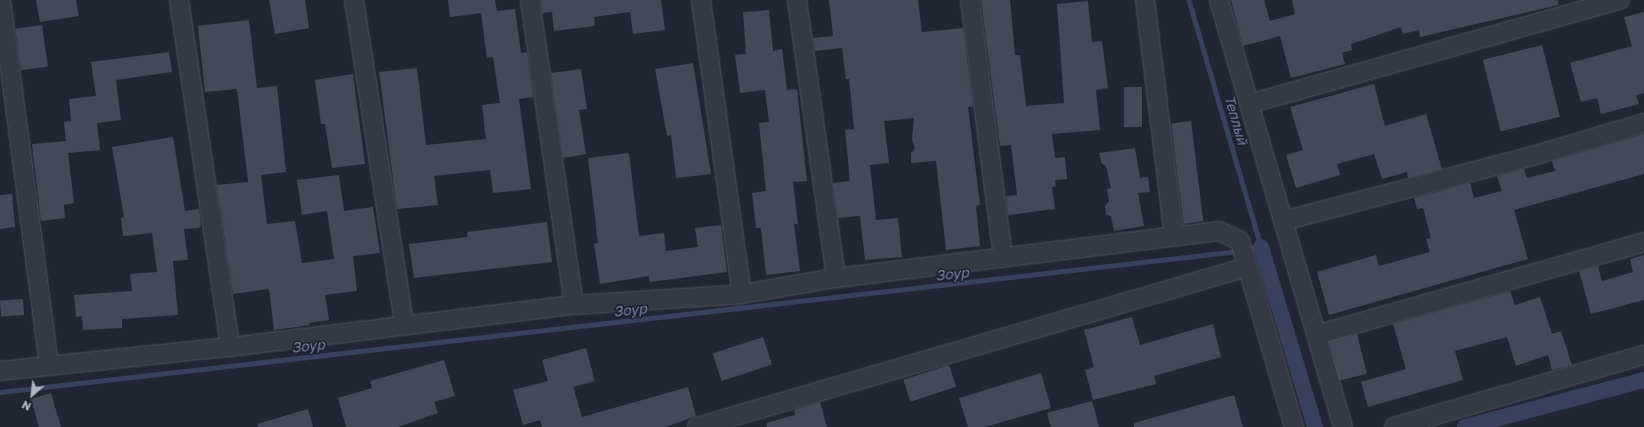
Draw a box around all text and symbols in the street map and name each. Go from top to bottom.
water label: Теплый [1221,93,1251,147]
water label: Зоур [934,264,970,284]
water label: Зоур [612,300,648,320]
water label: Зоур [290,336,326,356]
north arrow [12,375,52,415]
text: N [19,398,33,414]

